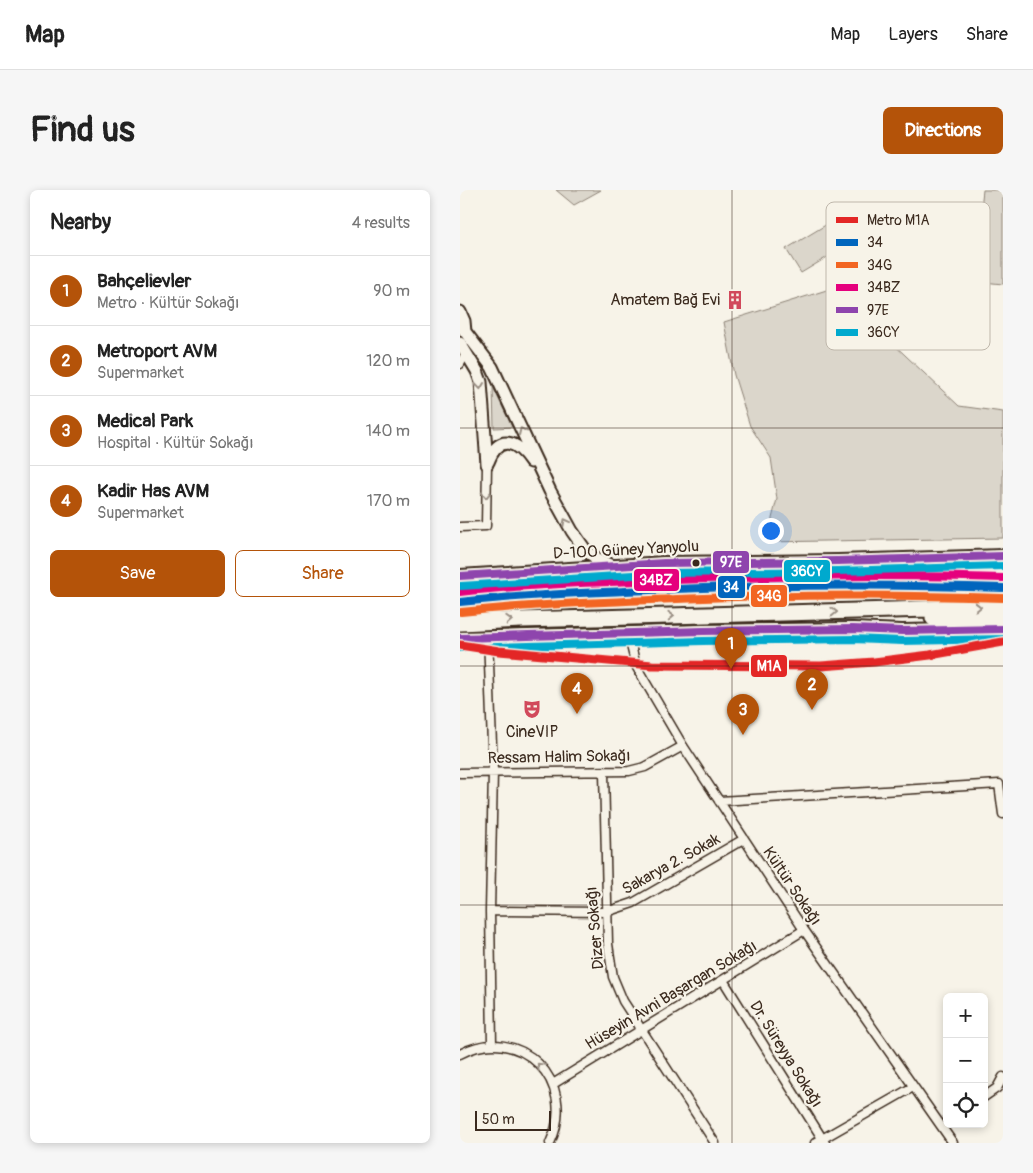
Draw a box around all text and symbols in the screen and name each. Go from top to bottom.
text: Map [25,20,65,49]
text: Map [831,23,860,46]
text: Layers [888,23,938,46]
text: Share [966,23,1008,46]
button: Directions [883,107,1003,154]
text: Find us [30,108,135,152]
legend [826,202,990,350]
text: Nearby [50,209,111,236]
text: Metro M1A [867,212,930,229]
text: 4 results [352,213,410,233]
text: 34 [867,234,883,251]
text: 34G [867,257,892,274]
text: Bahçelievler [97,269,191,293]
text: 34BZ [867,279,901,296]
text: 1 [63,281,69,301]
text: 90 m [373,281,410,301]
building icon: Amatem Bağ Evi [724,289,746,311]
place label: Amatem Bağ Evi [610,290,720,310]
text: Metro · Kültür Sokağı [97,293,239,313]
text: 97E [867,302,889,319]
text: 36CY [867,324,900,341]
text: Metroport AVM [97,339,217,363]
text: 2 [62,351,70,371]
text: 120 m [366,351,410,371]
text: Supermarket [97,363,184,383]
one-way arrow [474,383,485,391]
text: Medical Park [97,409,193,433]
text: 3 [62,421,70,441]
text: 140 m [366,421,410,441]
one-way arrow [517,427,528,436]
text: Hospital · Kültür Sokağı [97,433,253,453]
text: Kadir Has AVM [97,479,209,503]
text: 4 [61,491,71,511]
text: 170 m [367,491,410,511]
one-way arrow [481,492,491,499]
text: Supermarket [97,503,184,523]
one-way arrow [563,518,573,527]
your location [758,518,784,544]
street label: D-100 Güney Yanyolu [552,536,700,564]
button: Save [50,550,225,597]
button: Share [235,550,410,597]
line badge: 97E [712,550,750,574]
text: 97E [720,554,743,571]
unlabelled marker [691,558,701,568]
line badge: 36CY [783,559,831,583]
text: 36CY [791,563,824,580]
line badge: 34BZ [633,568,680,592]
text: 34BZ [639,572,673,589]
line badge: 34 [717,575,746,599]
text: 34 [723,579,740,596]
line badge: 34G [750,584,788,608]
text: 34G [756,588,782,605]
one-way arrow [975,602,983,613]
one-way arrow [830,607,838,617]
one-way arrow [667,610,675,621]
one-way arrow [505,615,513,626]
pin: 1 [715,628,747,669]
line badge: M1A [750,654,788,678]
text: M1A [757,658,781,675]
pin: 2 [796,669,828,710]
pin: 4 [561,673,593,714]
pin: 3 [727,694,759,735]
theatre icon: CineVIP [521,698,543,720]
place label: CineVIP [506,722,558,742]
street label: Ressam Halim Sokağı [487,746,631,768]
street label: Sakarya 2. Sokak [618,829,724,899]
street label: Kültür Sokağı [758,843,826,929]
street label: Dizer Sokağı [581,886,609,970]
street label: Hüseyin Avni Başargan Sokağı [582,936,760,1054]
map controls [943,993,988,1128]
button: + [943,993,988,1038]
street label: Dr. Süreyya Sokağı [745,997,827,1111]
button: − [943,1038,988,1083]
one-way arrow [537,1063,546,1072]
button: locate [943,1083,988,1128]
scale bar [475,1108,551,1131]
text: 50 m [482,1111,515,1128]

